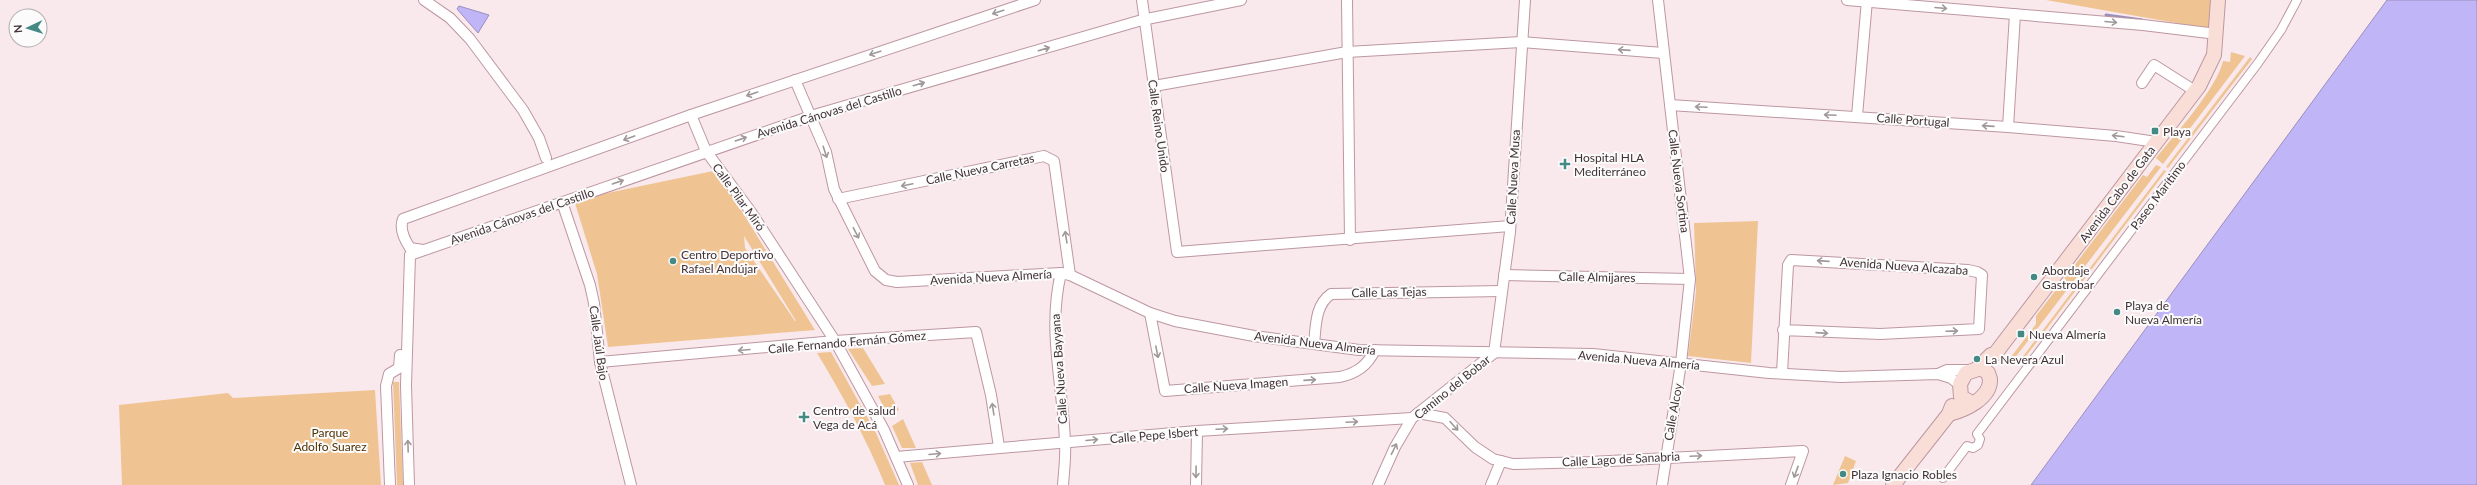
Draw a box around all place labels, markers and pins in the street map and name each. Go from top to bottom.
place label: Playa [2163,124,2191,139]
marker: Playa [2150,126,2160,136]
place label: Hospital HLA Mediterráneo [1574,150,1646,179]
marker: Hospital HLA Mediterráneo [1559,158,1571,170]
place label: Centro Deportivo Rafael Andújar [681,247,774,276]
marker: Centro Deportivo Rafael Andújar [668,256,678,266]
place label: Abordaje Gastrobar [2042,263,2095,292]
marker: Abordaje Gastrobar [2029,272,2039,282]
place label: Playa de Nueva Almería [2125,298,2202,327]
marker: Playa de Nueva Almería [2112,307,2122,317]
place label: Nueva Almería [2029,327,2106,342]
marker: Nueva Almería [2016,329,2026,339]
place label: La Nevera Azul [1985,352,2064,367]
marker: La Nevera Azul [1972,354,1982,364]
place label: Centro de salud Vega de Acá [813,403,896,432]
marker: Centro de salud Vega de Acá [798,411,810,423]
place label: Plaza Ignacio Robles [1851,467,1957,482]
marker: Plaza Ignacio Robles [1838,469,1848,479]

